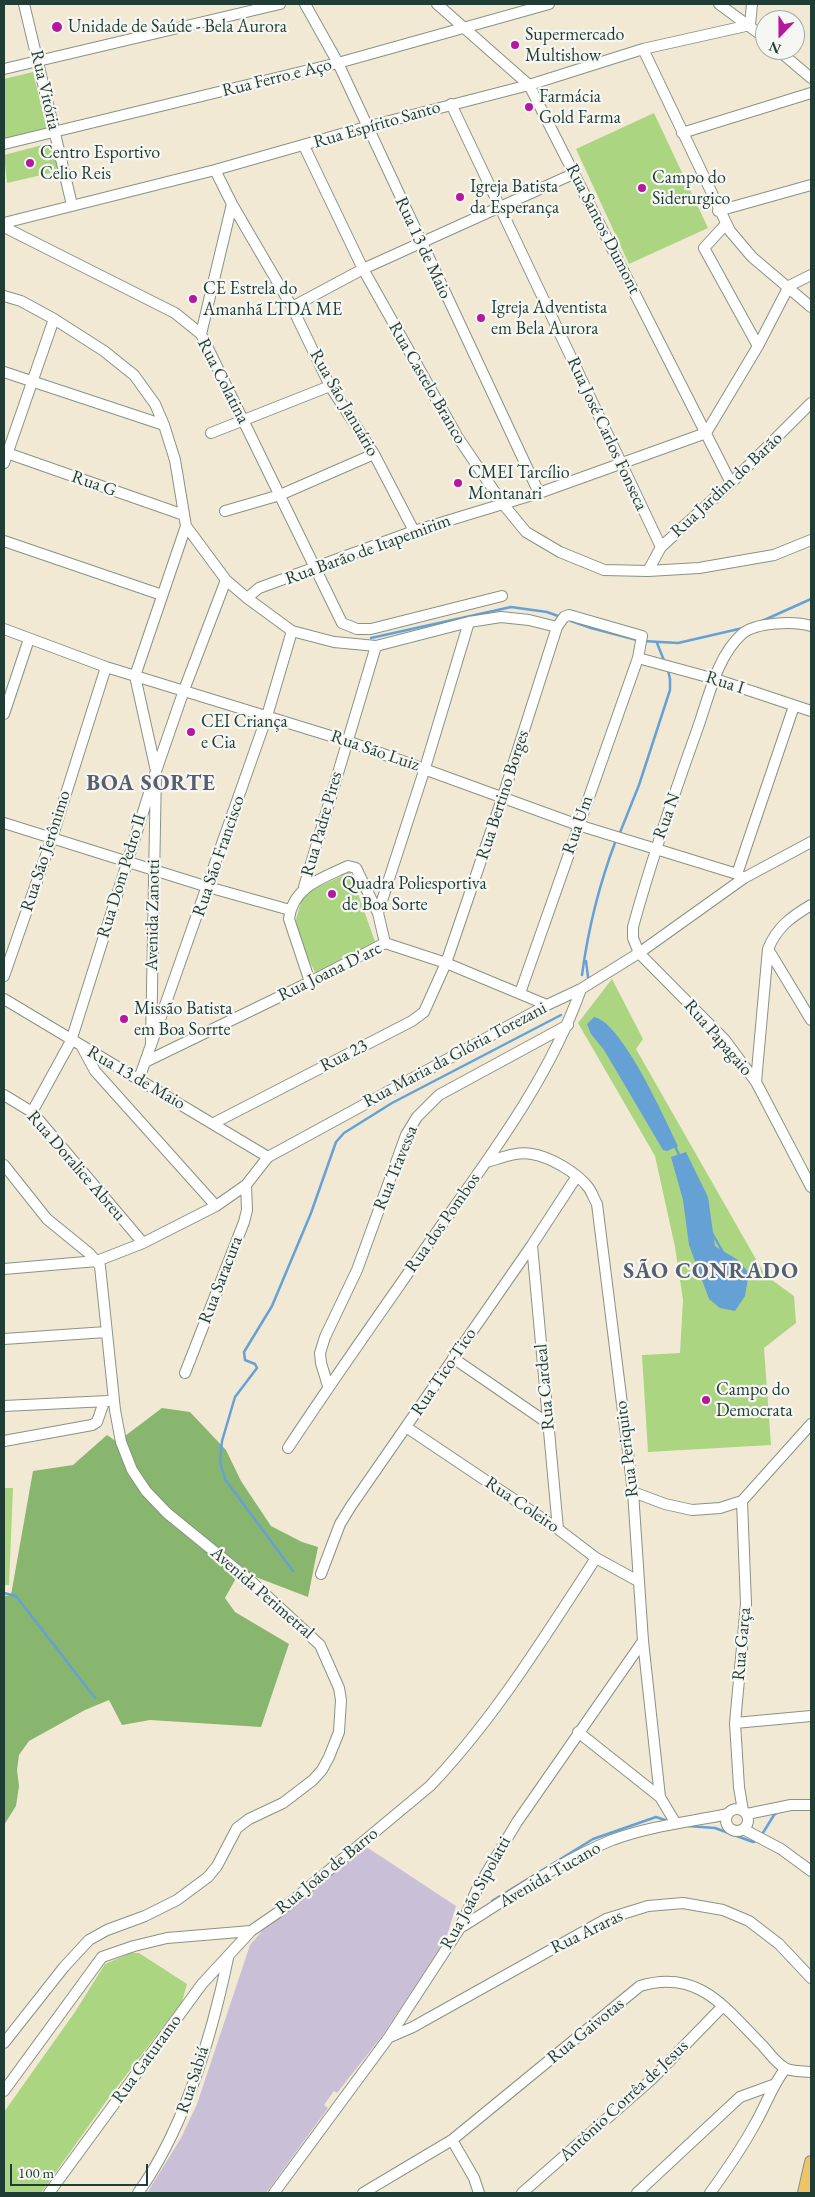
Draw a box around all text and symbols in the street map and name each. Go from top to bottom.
north arrow [755,10,805,60]
place label: Unidade de Saúde - Bela Aurora [68,16,287,38]
marker: Unidade de Saúde - Bela Aurora [50,20,64,34]
place label: Supermercado Multishow [525,24,625,66]
text: N [766,38,783,58]
marker: Supermercado Multishow [509,39,521,51]
street label: Rua Vitória [25,48,65,132]
street label: Rua Ferro e Aço [220,54,334,102]
place label: Farmácia Gold Farma [539,86,621,128]
street label: Rua Espírito Santo [311,97,443,153]
marker: Farmácia Gold Farma [523,101,535,113]
place label: Centro Esportivo Celio Reis [40,142,160,184]
marker: Centro Esportivo Celio Reis [24,157,36,169]
street label: Rua Santos Dumont [561,160,645,298]
place label: Campo do Siderurgico [652,167,731,210]
place label: Igreja Batista da Esperança [470,176,559,218]
marker: Campo do Siderurgico [636,182,648,194]
marker: Igreja Batista da Esperança [454,191,466,203]
street label: Rua 13 de Maio [390,194,456,302]
place label: CE Estrela do Amanhã LTDA ME [203,278,342,320]
marker: CE Estrela do Amanhã LTDA ME [187,293,199,305]
place label: Igreja Adventista em Bela Aurora [491,297,607,340]
marker: Igreja Adventista em Bela Aurora [475,312,487,324]
street label: Rua Castelo Branco [383,318,471,448]
street label: Rua Colatina [192,335,254,427]
street label: Rua São Januário [305,346,383,460]
street label: Rua José Carlos Fonseca [562,354,652,514]
street label: Rua Jardim do Barão [667,428,787,542]
place label: CMEI Tarcílio Montanari [468,462,570,504]
street label: Rua G [69,466,119,502]
marker: CMEI Tarcílio Montanari [452,477,464,489]
street label: Rua Barão de Itapemirim [282,510,454,590]
street label: Rua I [703,667,747,699]
place label: CEI Criança e Cia [201,711,288,754]
marker: CEI Criança e Cia [185,726,197,738]
street label: Rua São Luiz [328,726,422,776]
street label: Rua Bertino Borges [472,728,534,862]
street label: Rua Padre Pires [297,769,347,879]
district label: BOA SORTE [85,771,217,797]
street label: Rua São Jerônimo [16,788,76,914]
street label: Rua N [649,790,685,842]
street label: Rua São Francisco [188,793,250,919]
street label: Rua Um [558,793,598,857]
street label: Rua Dom Pedro II [93,811,151,941]
street label: Avenida Zanotti [141,859,165,971]
place label: Quadra Poliesportiva de Boa Sorte [342,873,487,916]
marker: Quadra Poliesportiva de Boa Sorte [326,888,338,900]
street label: Rua Joana D'arc [275,938,385,1006]
street label: Rua Papagaio [679,996,757,1080]
street label: Rua Maria da Glória Torezani [360,997,550,1113]
place label: Missão Batista em Boa Sorrte [134,998,232,1040]
marker: Missão Batista em Boa Sorrte [118,1013,130,1025]
street label: Rua 23 [317,1035,371,1077]
street label: Rua 13 de Maio [83,1041,189,1115]
street label: Rua Doralice Abreu [22,1106,130,1226]
street label: Rua Travessa [369,1122,423,1214]
street label: Rua dos Pombos [401,1169,485,1277]
street label: Rua Saracura [194,1233,248,1327]
district label: SÃO CONRADO [622,1259,800,1285]
street label: Rua Tico-Tico [407,1324,481,1420]
street label: Rua Cardeal [530,1343,560,1431]
place label: Campo do Democrata [716,1379,793,1422]
marker: Campo do Democrata [700,1394,712,1406]
street label: Rua Periquito [610,1399,644,1499]
street label: Rua Coleiro [481,1472,563,1538]
street label: Avenida Perimetral [206,1542,318,1644]
street label: Rua Garça [728,1606,756,1682]
street label: Rua João de Barro [271,1823,383,1919]
street label: Rua João Sipolatti [436,1833,516,1953]
street label: Avenida Tucano [495,1837,605,1913]
street label: Rua Araras [547,1905,627,1959]
street label: Rua Gaivotas [543,1993,629,2069]
street label: Rua Gaturamo [108,2010,186,2108]
street label: Antônio Corrêa de Jesus [555,2036,693,2166]
street label: Rua Sabiá [172,2044,214,2116]
scale bar [12,2154,150,2186]
text: 100 m [18,2163,54,2182]

